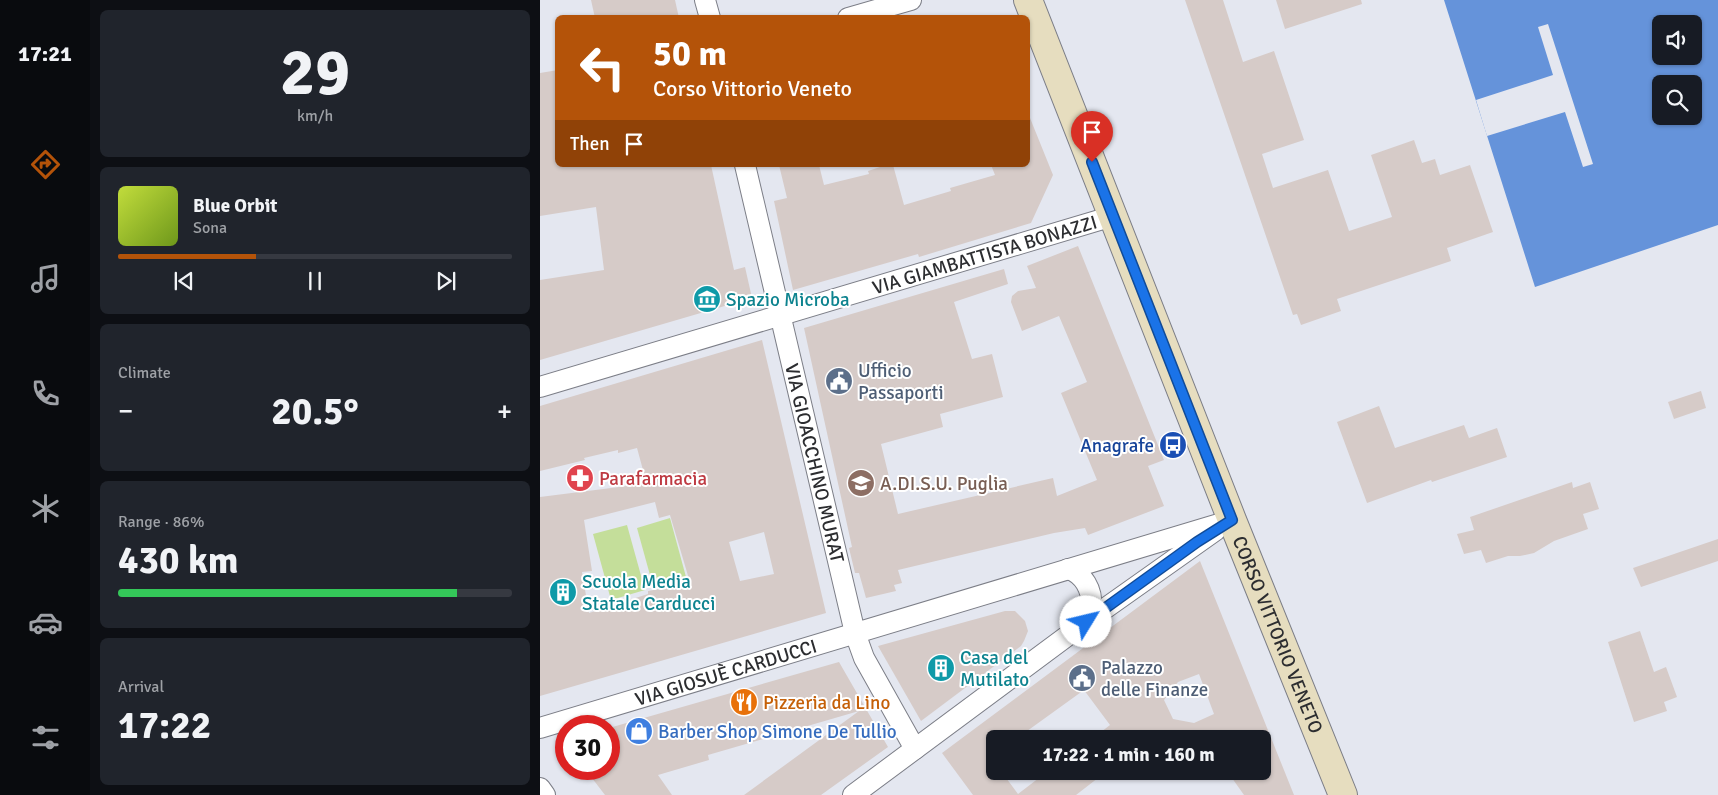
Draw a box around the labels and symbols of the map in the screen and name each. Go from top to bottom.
pin [1071,111,1113,162]
street label: VIA GIAMBATTISTA BONAZZI [870,210,1100,300]
museum icon: Spazio Microba [692,284,722,314]
place label: Spazio Microba [726,288,850,312]
place label: Ufficio Passaporti [858,359,944,405]
street label: VIA GIOACCHINO MURAT [779,361,849,566]
public building icon: Ufficio Passaporti [824,366,854,396]
bus stop icon: Anagrafe [1158,430,1188,460]
place label: Anagrafe [1080,434,1154,458]
pharmacy icon: Parafarmacia [565,463,595,493]
place label: Parafarmacia [599,467,707,491]
school or university icon: A.DI.S.U. Puglia [846,468,876,498]
place label: A.DI.S.U. Puglia [880,472,1008,496]
street label: CORSO VITTORIO VENETO [1227,533,1328,737]
place label: Scuola Media Statale Carducci [582,570,715,616]
building icon: Scuola Media Statale Carducci [548,577,578,607]
position arrow [1059,595,1111,647]
street label: VIA GIOSUÈ CARDUCCI [632,634,820,712]
place label: Casa del Mutilato [960,646,1029,692]
building icon: Casa del Mutilato [926,653,956,683]
place label: Palazzo delle Finanze [1101,656,1208,702]
public building icon: Palazzo delle Finanze [1067,663,1097,693]
restaurant icon: Pizzeria da Lino [729,687,759,717]
place label: Pizzeria da Lino [763,691,890,715]
speed limit sign: 30 [555,715,620,780]
shop icon: Barber Shop Simone De Tullio [624,716,654,746]
place label: Barber Shop Simone De Tullio [658,720,897,744]

